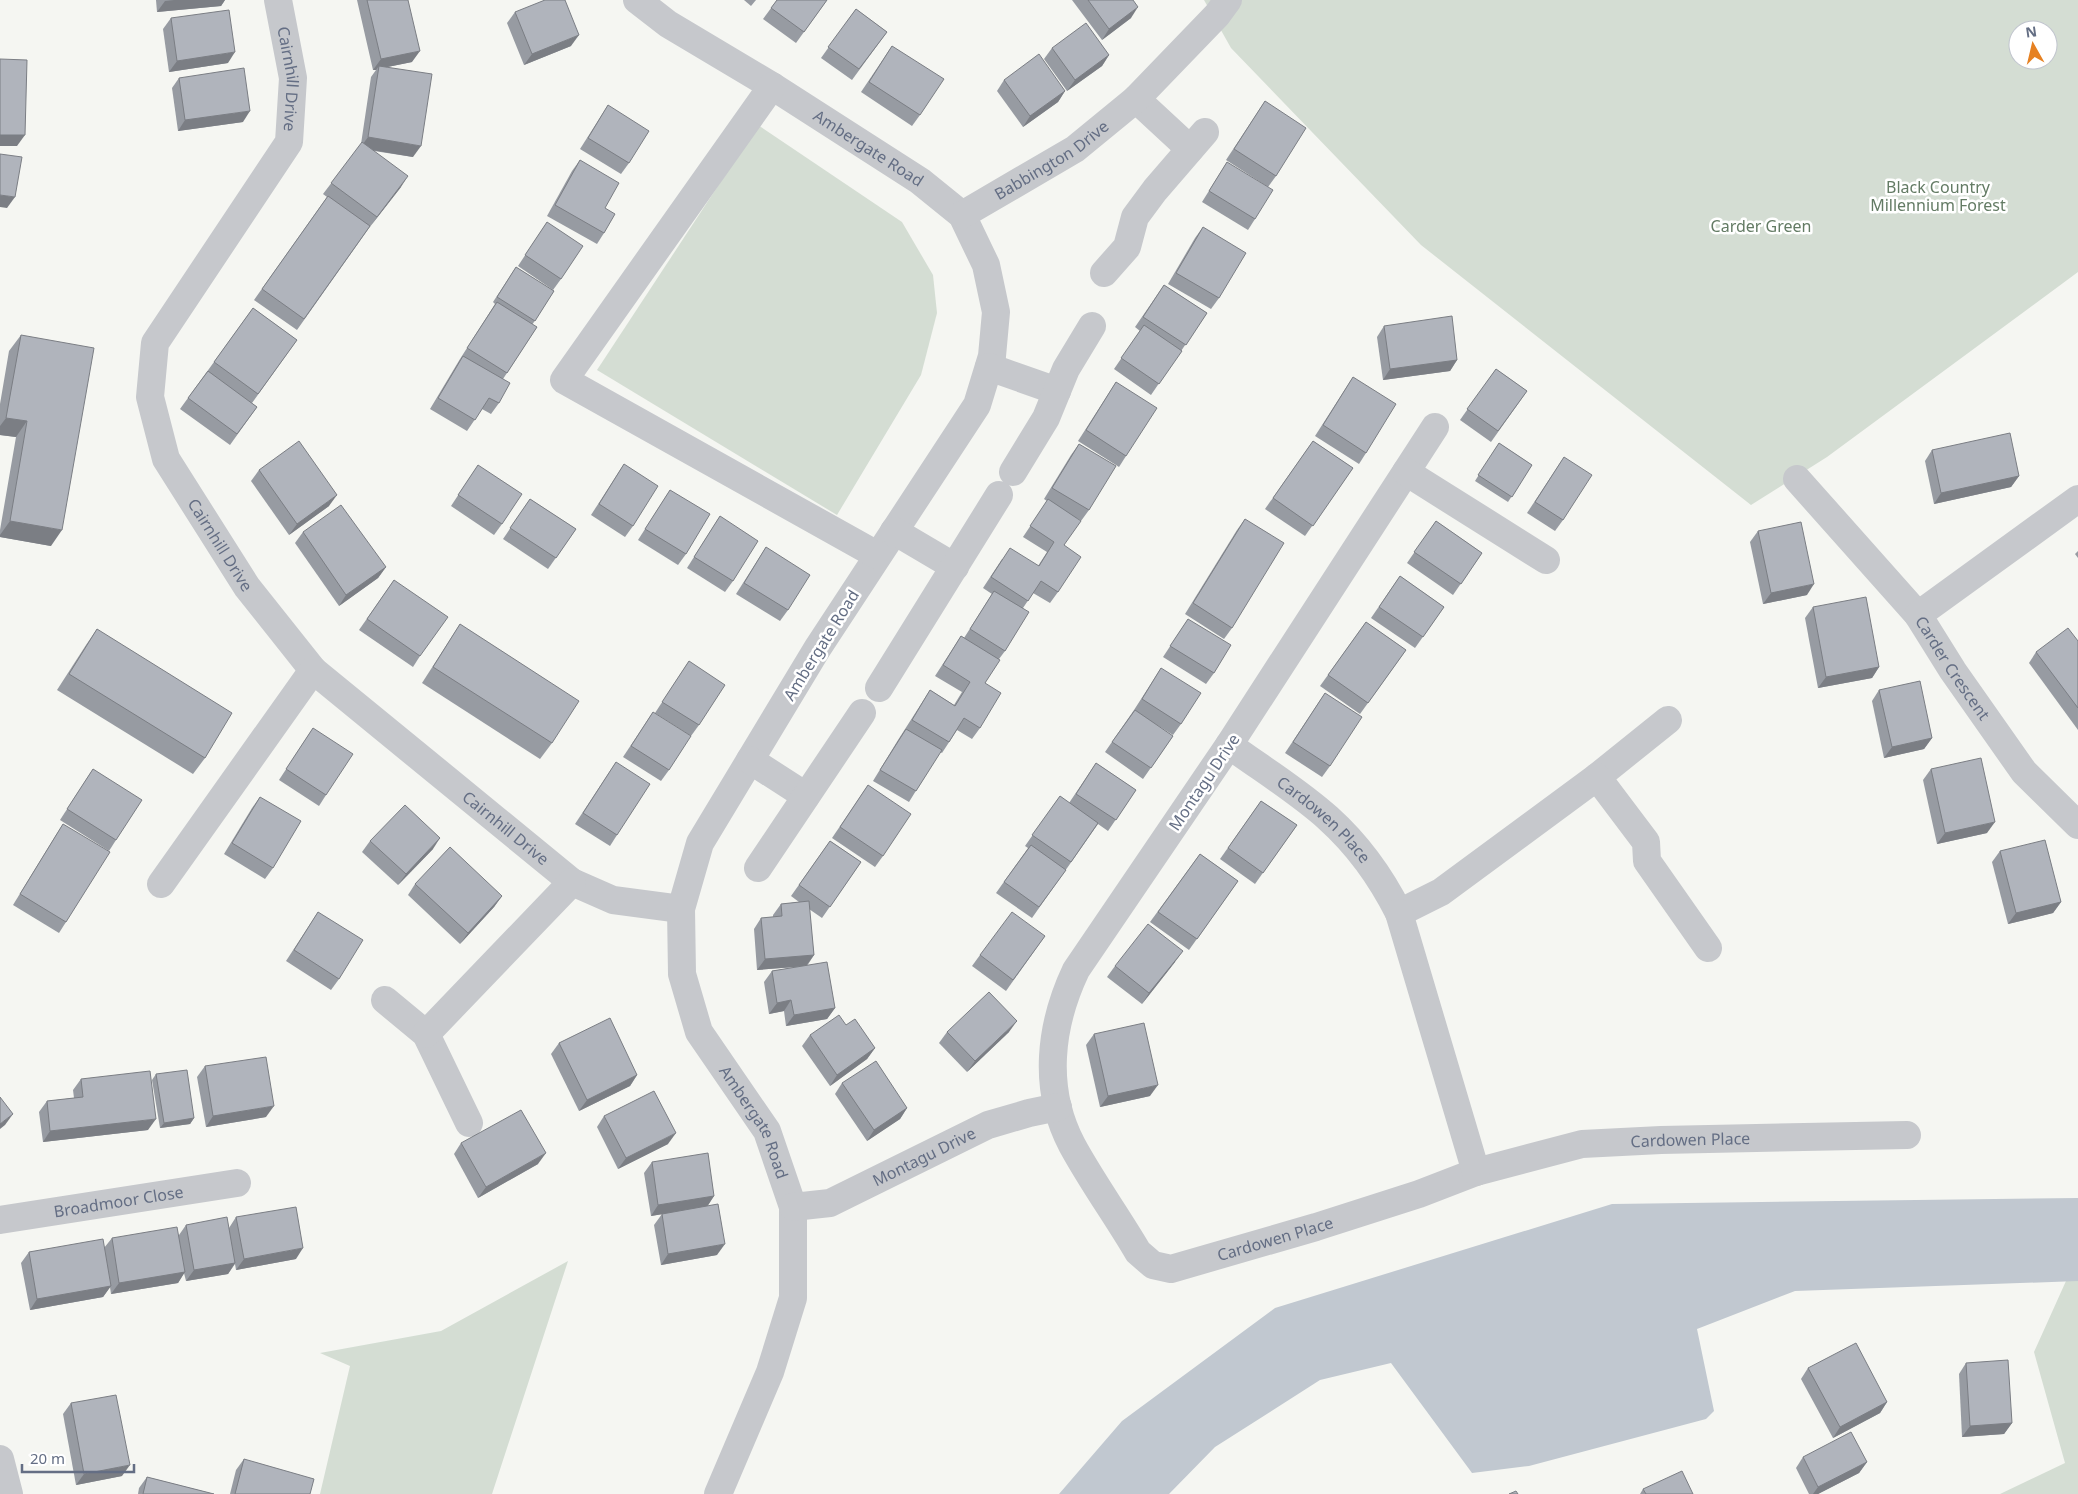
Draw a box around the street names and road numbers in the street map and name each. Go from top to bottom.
street label: Cairnhill Drive [272,25,304,132]
street label: Ambergate Road [809,104,928,191]
street label: Babbington Drive [990,115,1113,205]
street label: Cairnhill Drive [183,494,258,595]
street label: Ambergate Road [778,585,864,705]
street label: Carder Crescent [1910,612,1995,725]
street label: Montagu Drive [1163,729,1245,835]
street label: Cardowen Place [1273,771,1376,867]
street label: Cairnhill Drive [458,786,554,870]
street label: Ambergate Road [714,1061,794,1182]
street label: Montagu Drive [869,1122,979,1191]
street label: Cardowen Place [1630,1127,1751,1153]
street label: Broadmoor Close [52,1181,185,1222]
street label: Cardowen Place [1214,1211,1336,1266]

